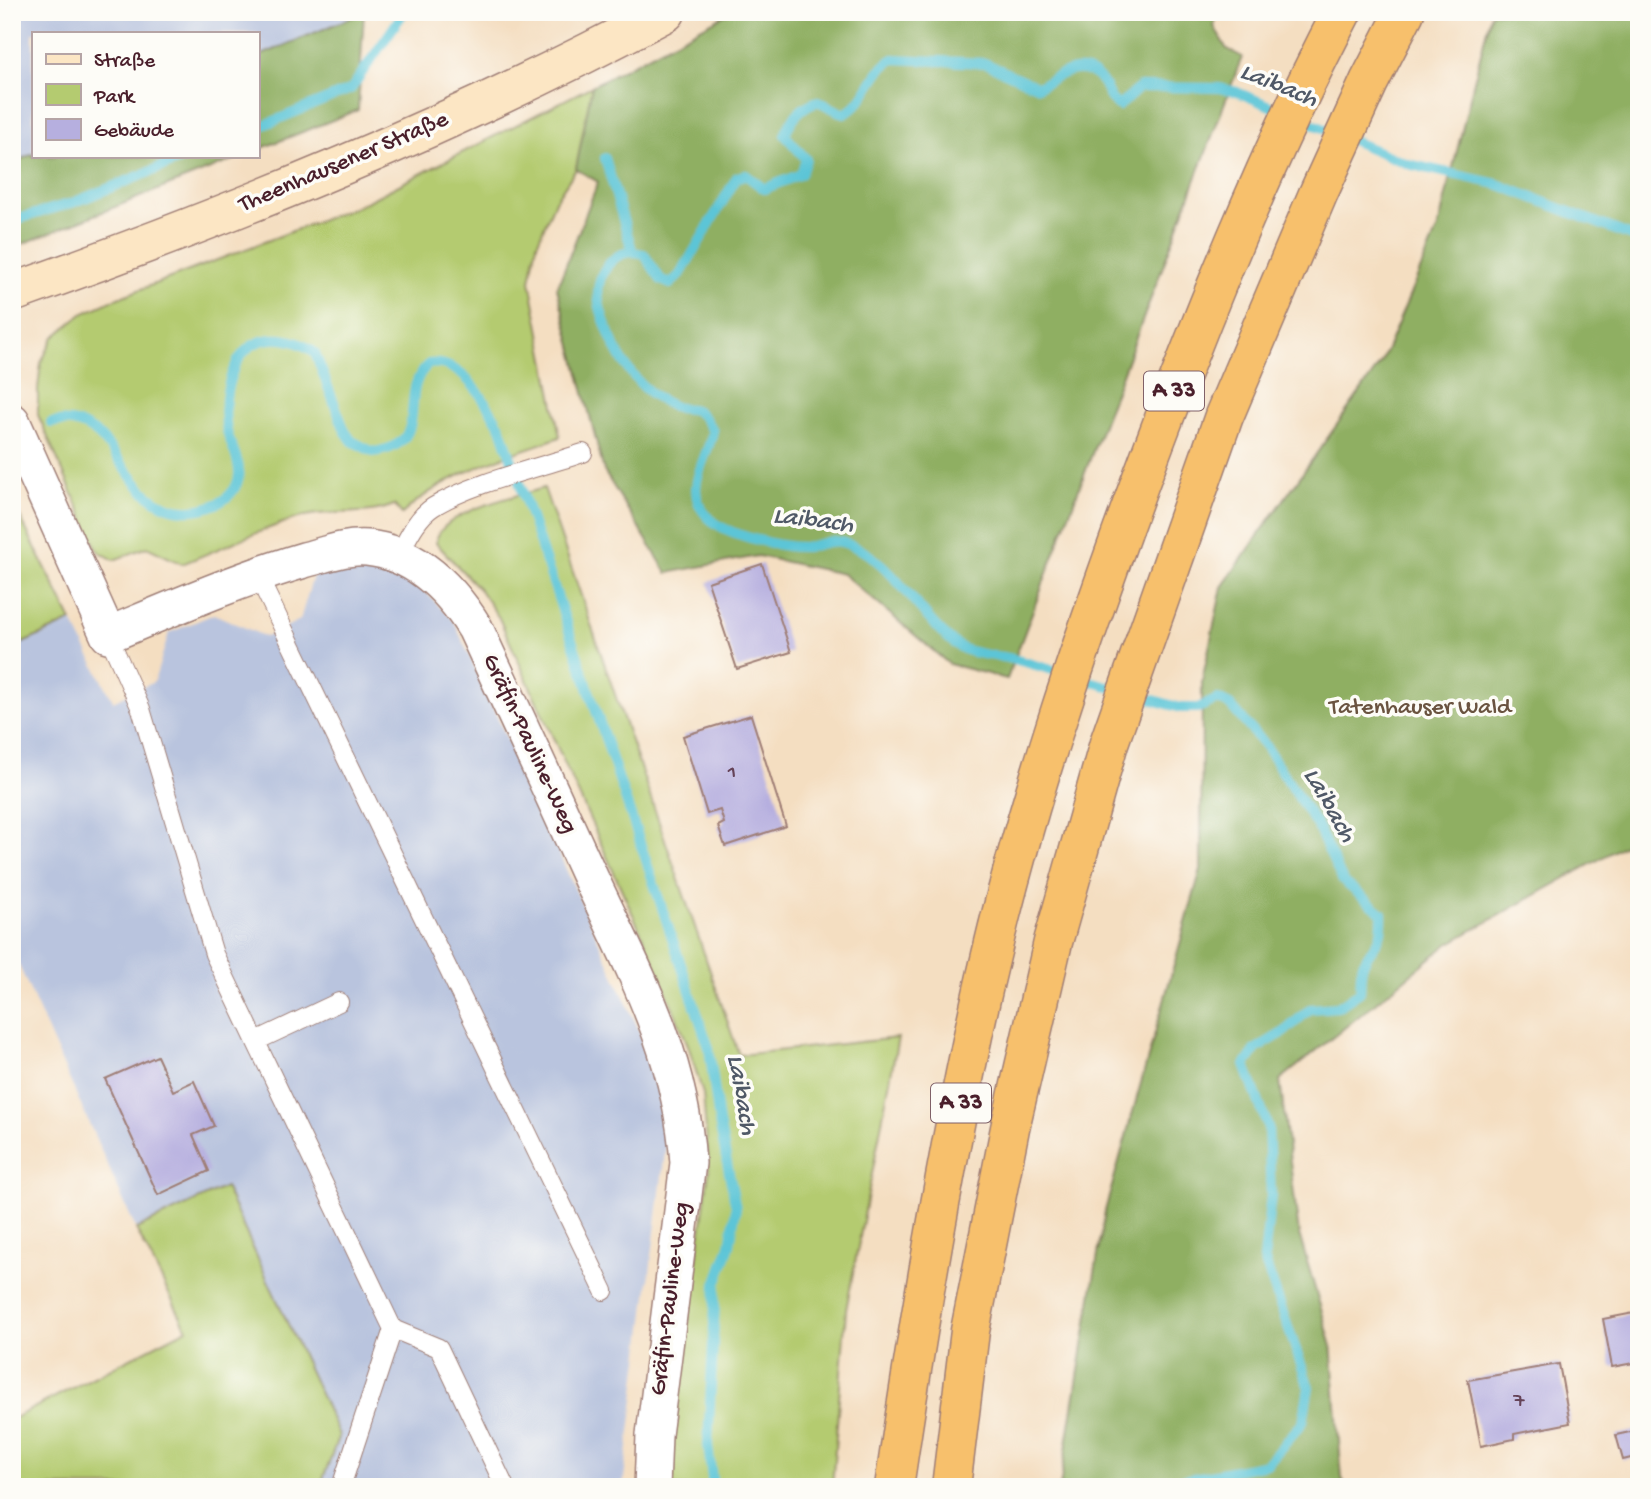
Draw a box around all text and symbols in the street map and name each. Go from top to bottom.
legend [32,32,259,158]
text: Straße [94,50,156,75]
water label: Laibach [1235,58,1322,117]
text: Park [93,86,137,111]
street label: Theenhausener Straße [233,106,454,221]
text: Gebäude [94,120,175,145]
road number: A 33 [1144,372,1204,410]
water label: Laibach [771,502,856,542]
street label: Gräfin-Pauline-Weg [475,650,583,838]
park label: Tatenhauser Wald [1327,694,1513,723]
house number: 1 [727,761,736,786]
water label: Laibach [1294,763,1362,850]
water label: Laibach [718,1053,762,1138]
road number: A 33 [931,1084,991,1122]
street label: Gräfin-Pauline-Weg [645,1201,697,1397]
house number: 7 [1513,1390,1526,1415]

